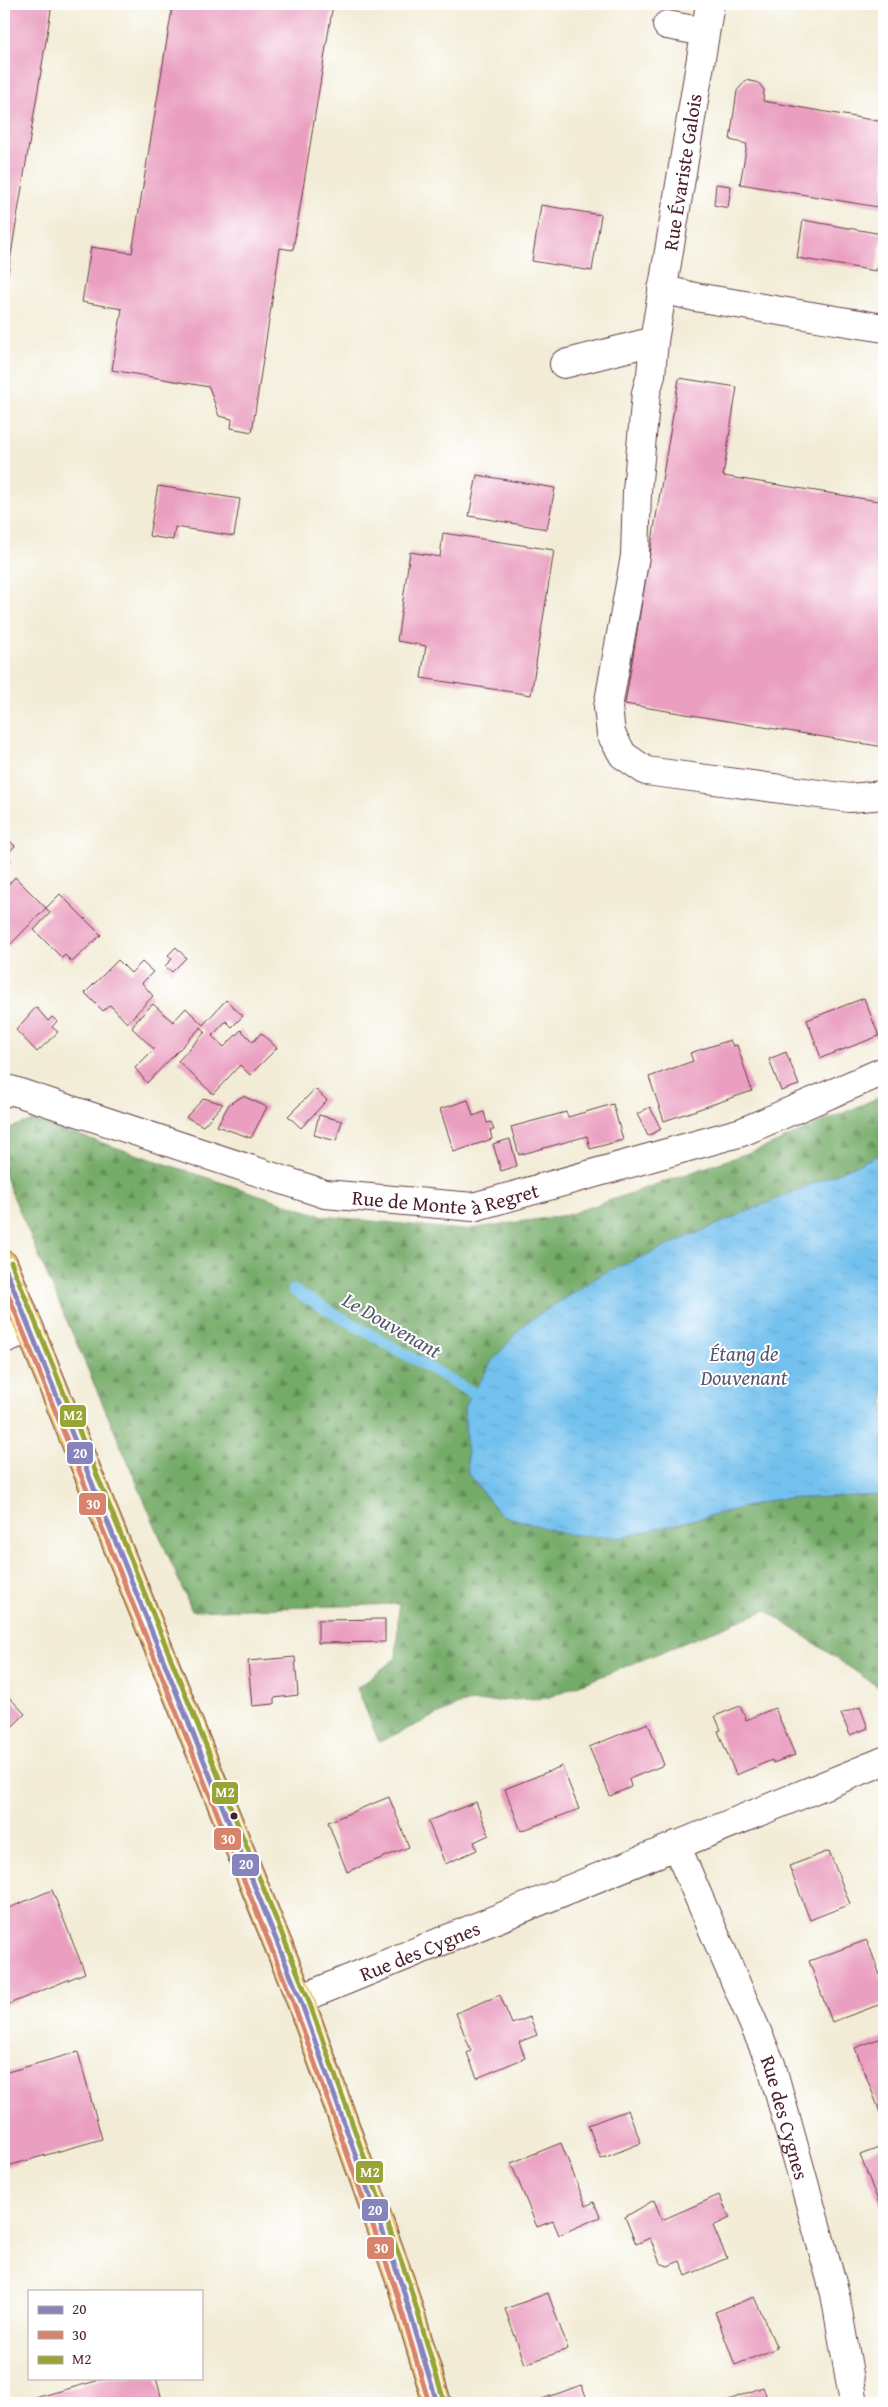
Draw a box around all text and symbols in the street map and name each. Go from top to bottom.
street label: Rue Évariste Galois [655,91,709,253]
street label: Rue de Monte à Regret [351,1175,542,1221]
water label: Le Douvenant [336,1284,447,1366]
water label: Étang de Douvenant [700,1338,788,1393]
line badge: M2 [59,1404,87,1428]
text: M2 [63,1405,83,1425]
line badge: 20 [66,1441,94,1465]
text: 20 [73,1443,87,1463]
line badge: 30 [78,1492,107,1516]
text: 30 [86,1494,100,1514]
line badge: M2 [211,1781,239,1805]
text: M2 [215,1782,235,1802]
unlabelled marker [229,1811,239,1821]
line badge: 30 [213,1827,242,1851]
text: 30 [221,1829,235,1849]
line badge: 20 [231,1853,260,1877]
text: 20 [239,1854,253,1874]
street label: Rue des Cygnes [355,1913,484,1988]
street label: Rue des Cygnes [754,2050,817,2183]
line badge: M2 [355,2160,384,2184]
text: M2 [360,2162,380,2182]
line badge: 20 [361,2198,389,2222]
text: 20 [368,2200,382,2220]
line badge: 30 [366,2236,395,2260]
text: 30 [374,2238,388,2258]
legend [28,2290,202,2380]
text: 20 [72,2298,86,2319]
text: 30 [72,2324,86,2345]
text: M2 [72,2348,92,2369]

